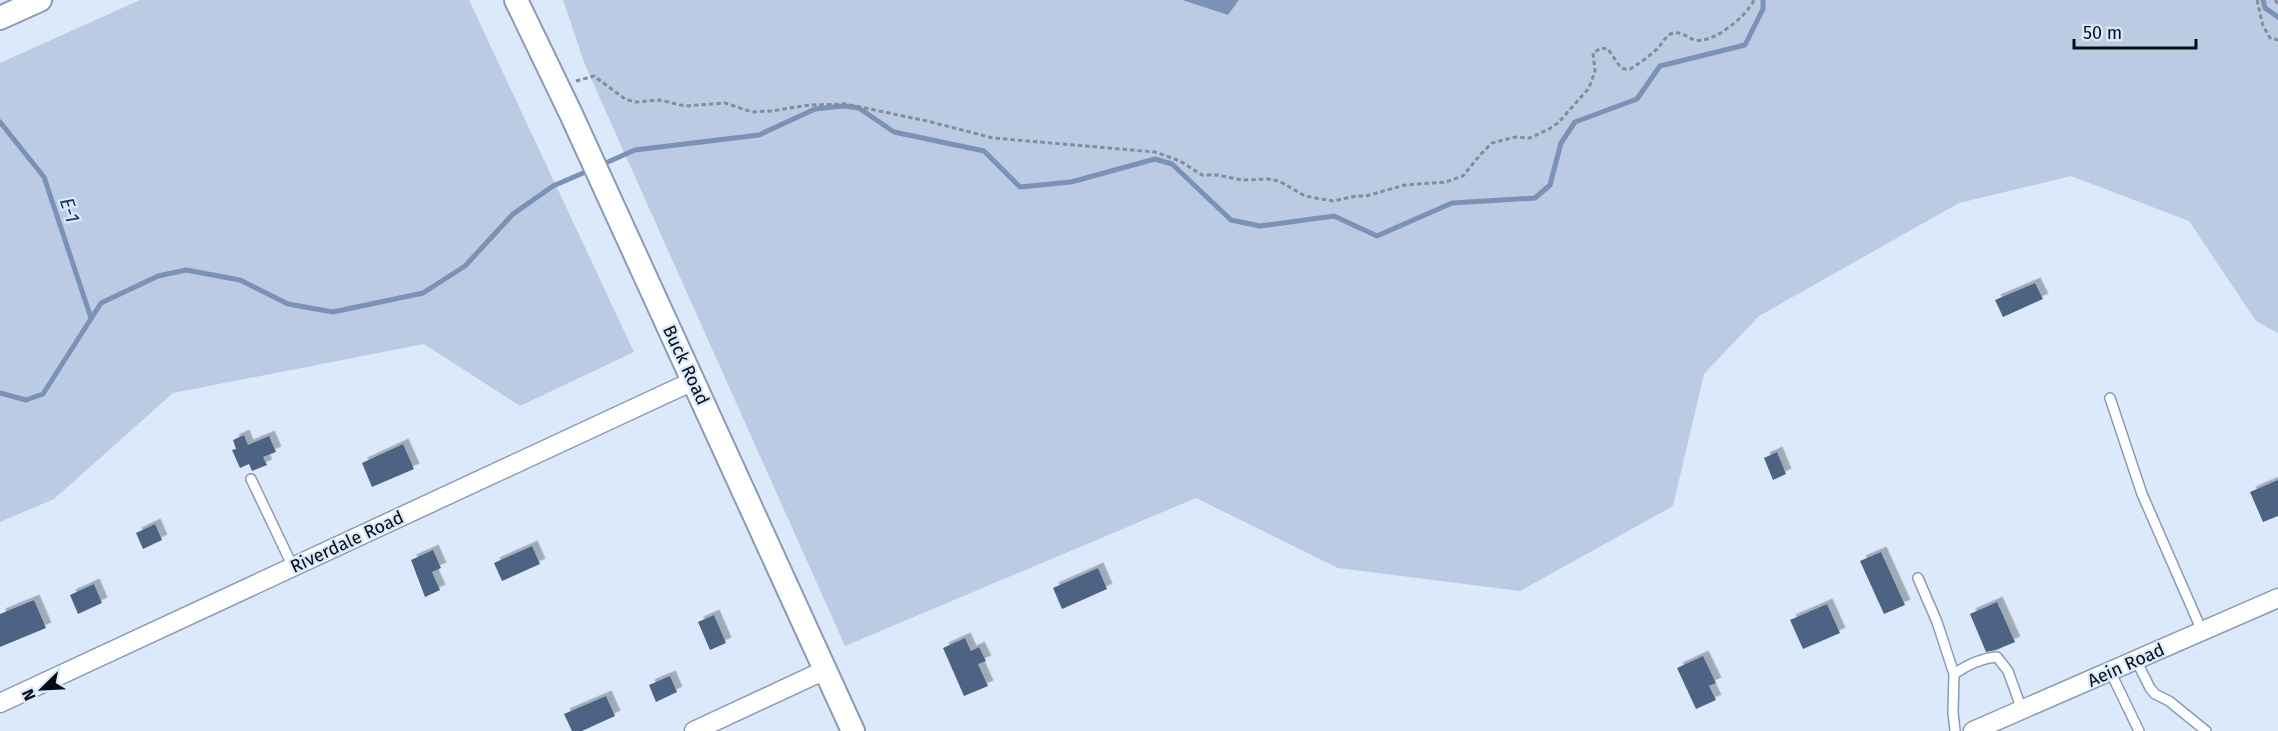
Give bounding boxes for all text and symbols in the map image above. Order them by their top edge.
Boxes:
scale bar [2074,12,2196,50]
text: 50 m [2083,22,2122,44]
water label: E-1 [55,194,85,226]
street label: Buck Road [658,322,714,408]
street label: Riverdale Road [287,506,407,578]
street label: Aein Road [2084,638,2168,692]
north arrow [12,659,72,719]
text: N [18,686,40,704]

